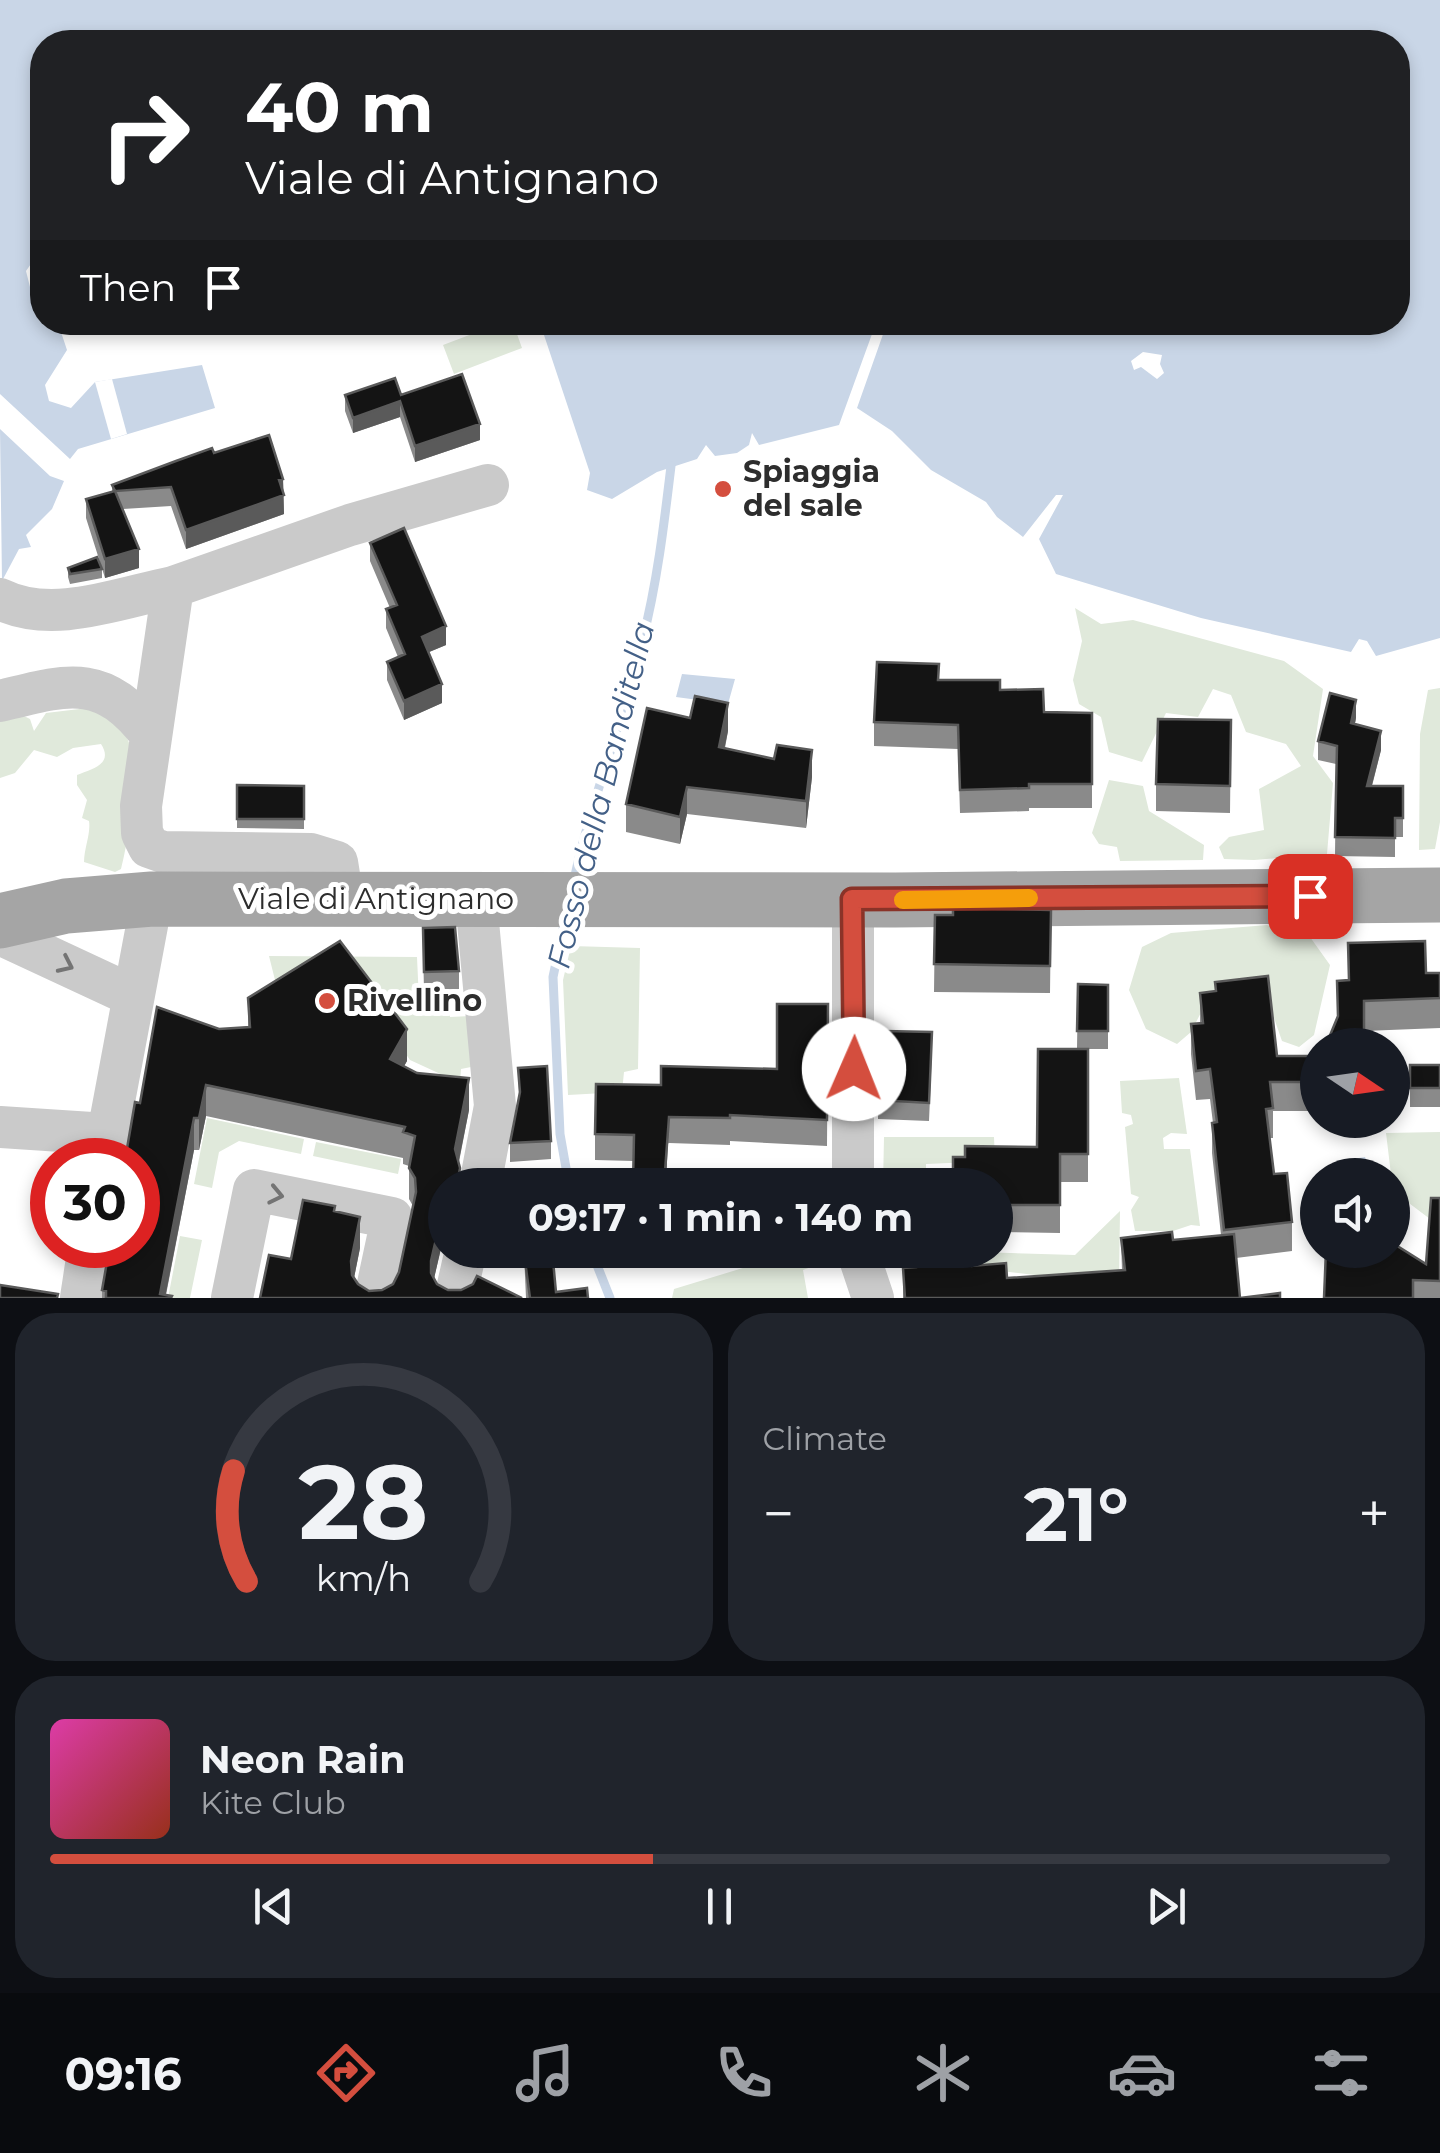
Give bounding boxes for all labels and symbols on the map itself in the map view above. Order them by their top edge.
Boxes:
place label: Spiaggia del sale [743,453,880,524]
marker: Spiaggia del sale [712,478,734,500]
water label: Fosso della Banditella [539,617,663,972]
pin [1268,854,1353,939]
street label: Viale di Antignano [238,880,514,917]
one-way arrow [56,953,74,973]
place label: Rivellino [347,982,482,1019]
marker: Rivellino [316,990,338,1012]
position arrow [802,1017,906,1121]
north arrow [1300,1028,1410,1138]
speed limit sign: 30 [30,1138,160,1268]
one-way arrow [267,1183,284,1204]

